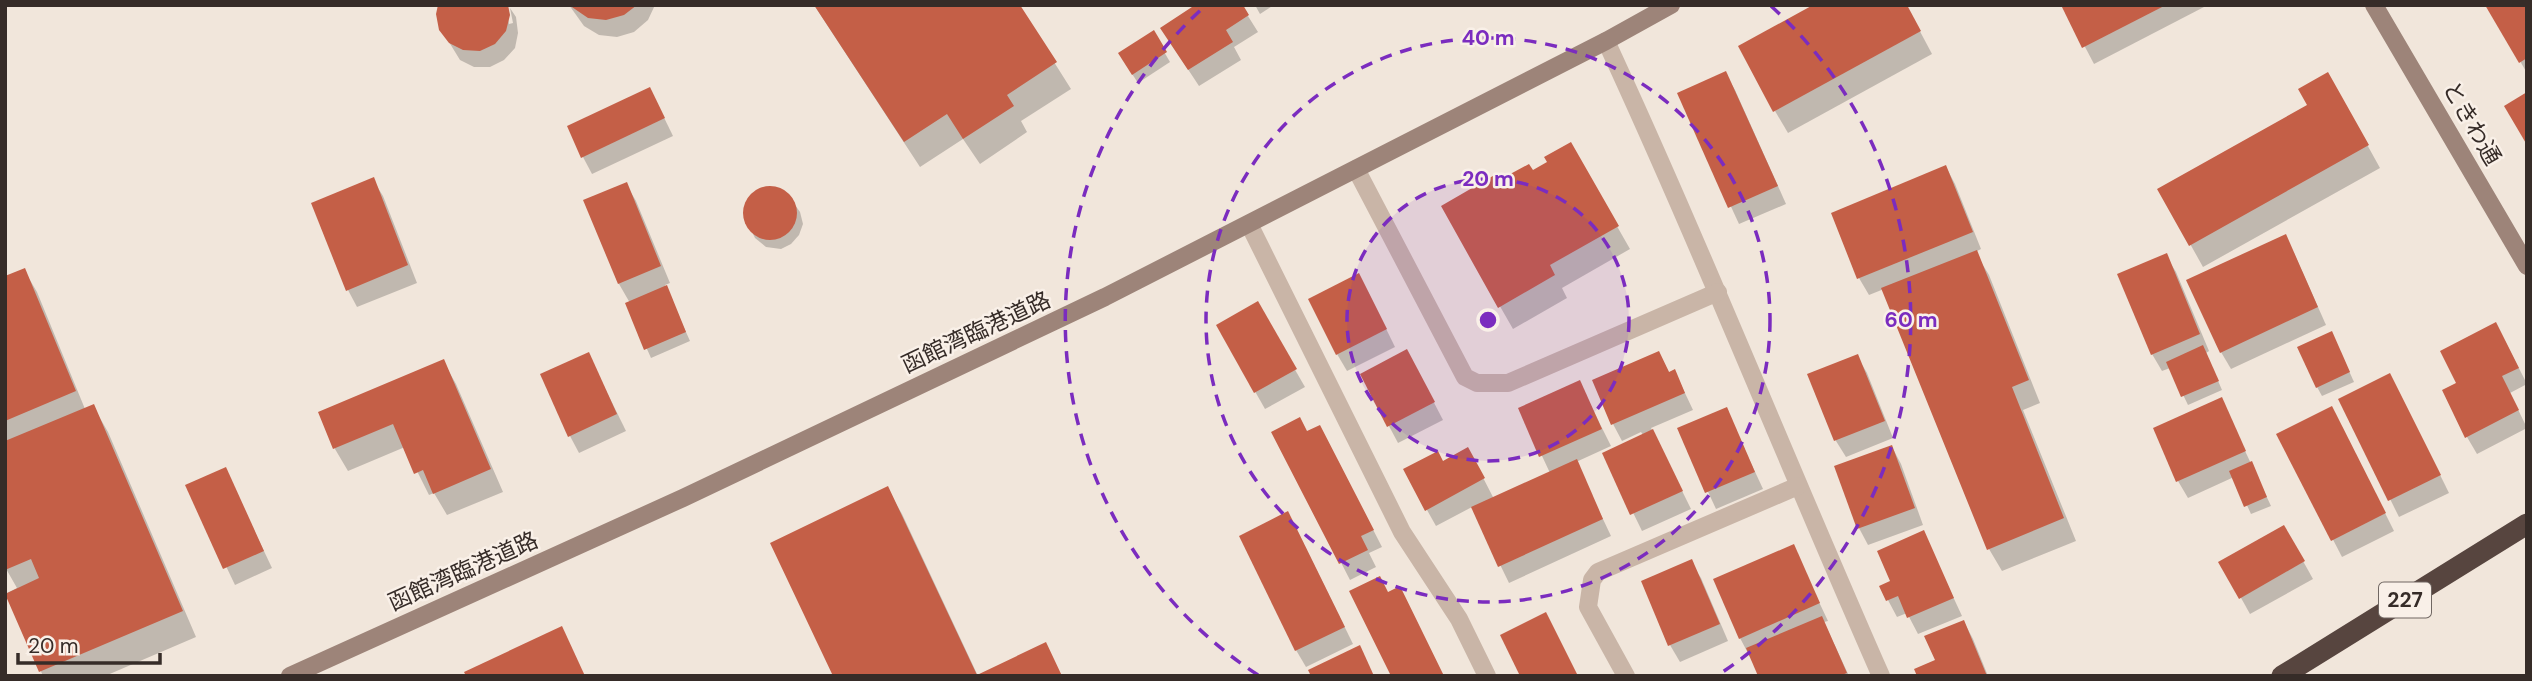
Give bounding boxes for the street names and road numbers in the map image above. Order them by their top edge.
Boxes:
street label: ときわ通 [2436,76,2508,170]
street label: 函館湾臨港道路 [897,284,1055,380]
street label: 函館湾臨港道路 [383,525,543,617]
road number: 227 [2379,582,2431,618]

